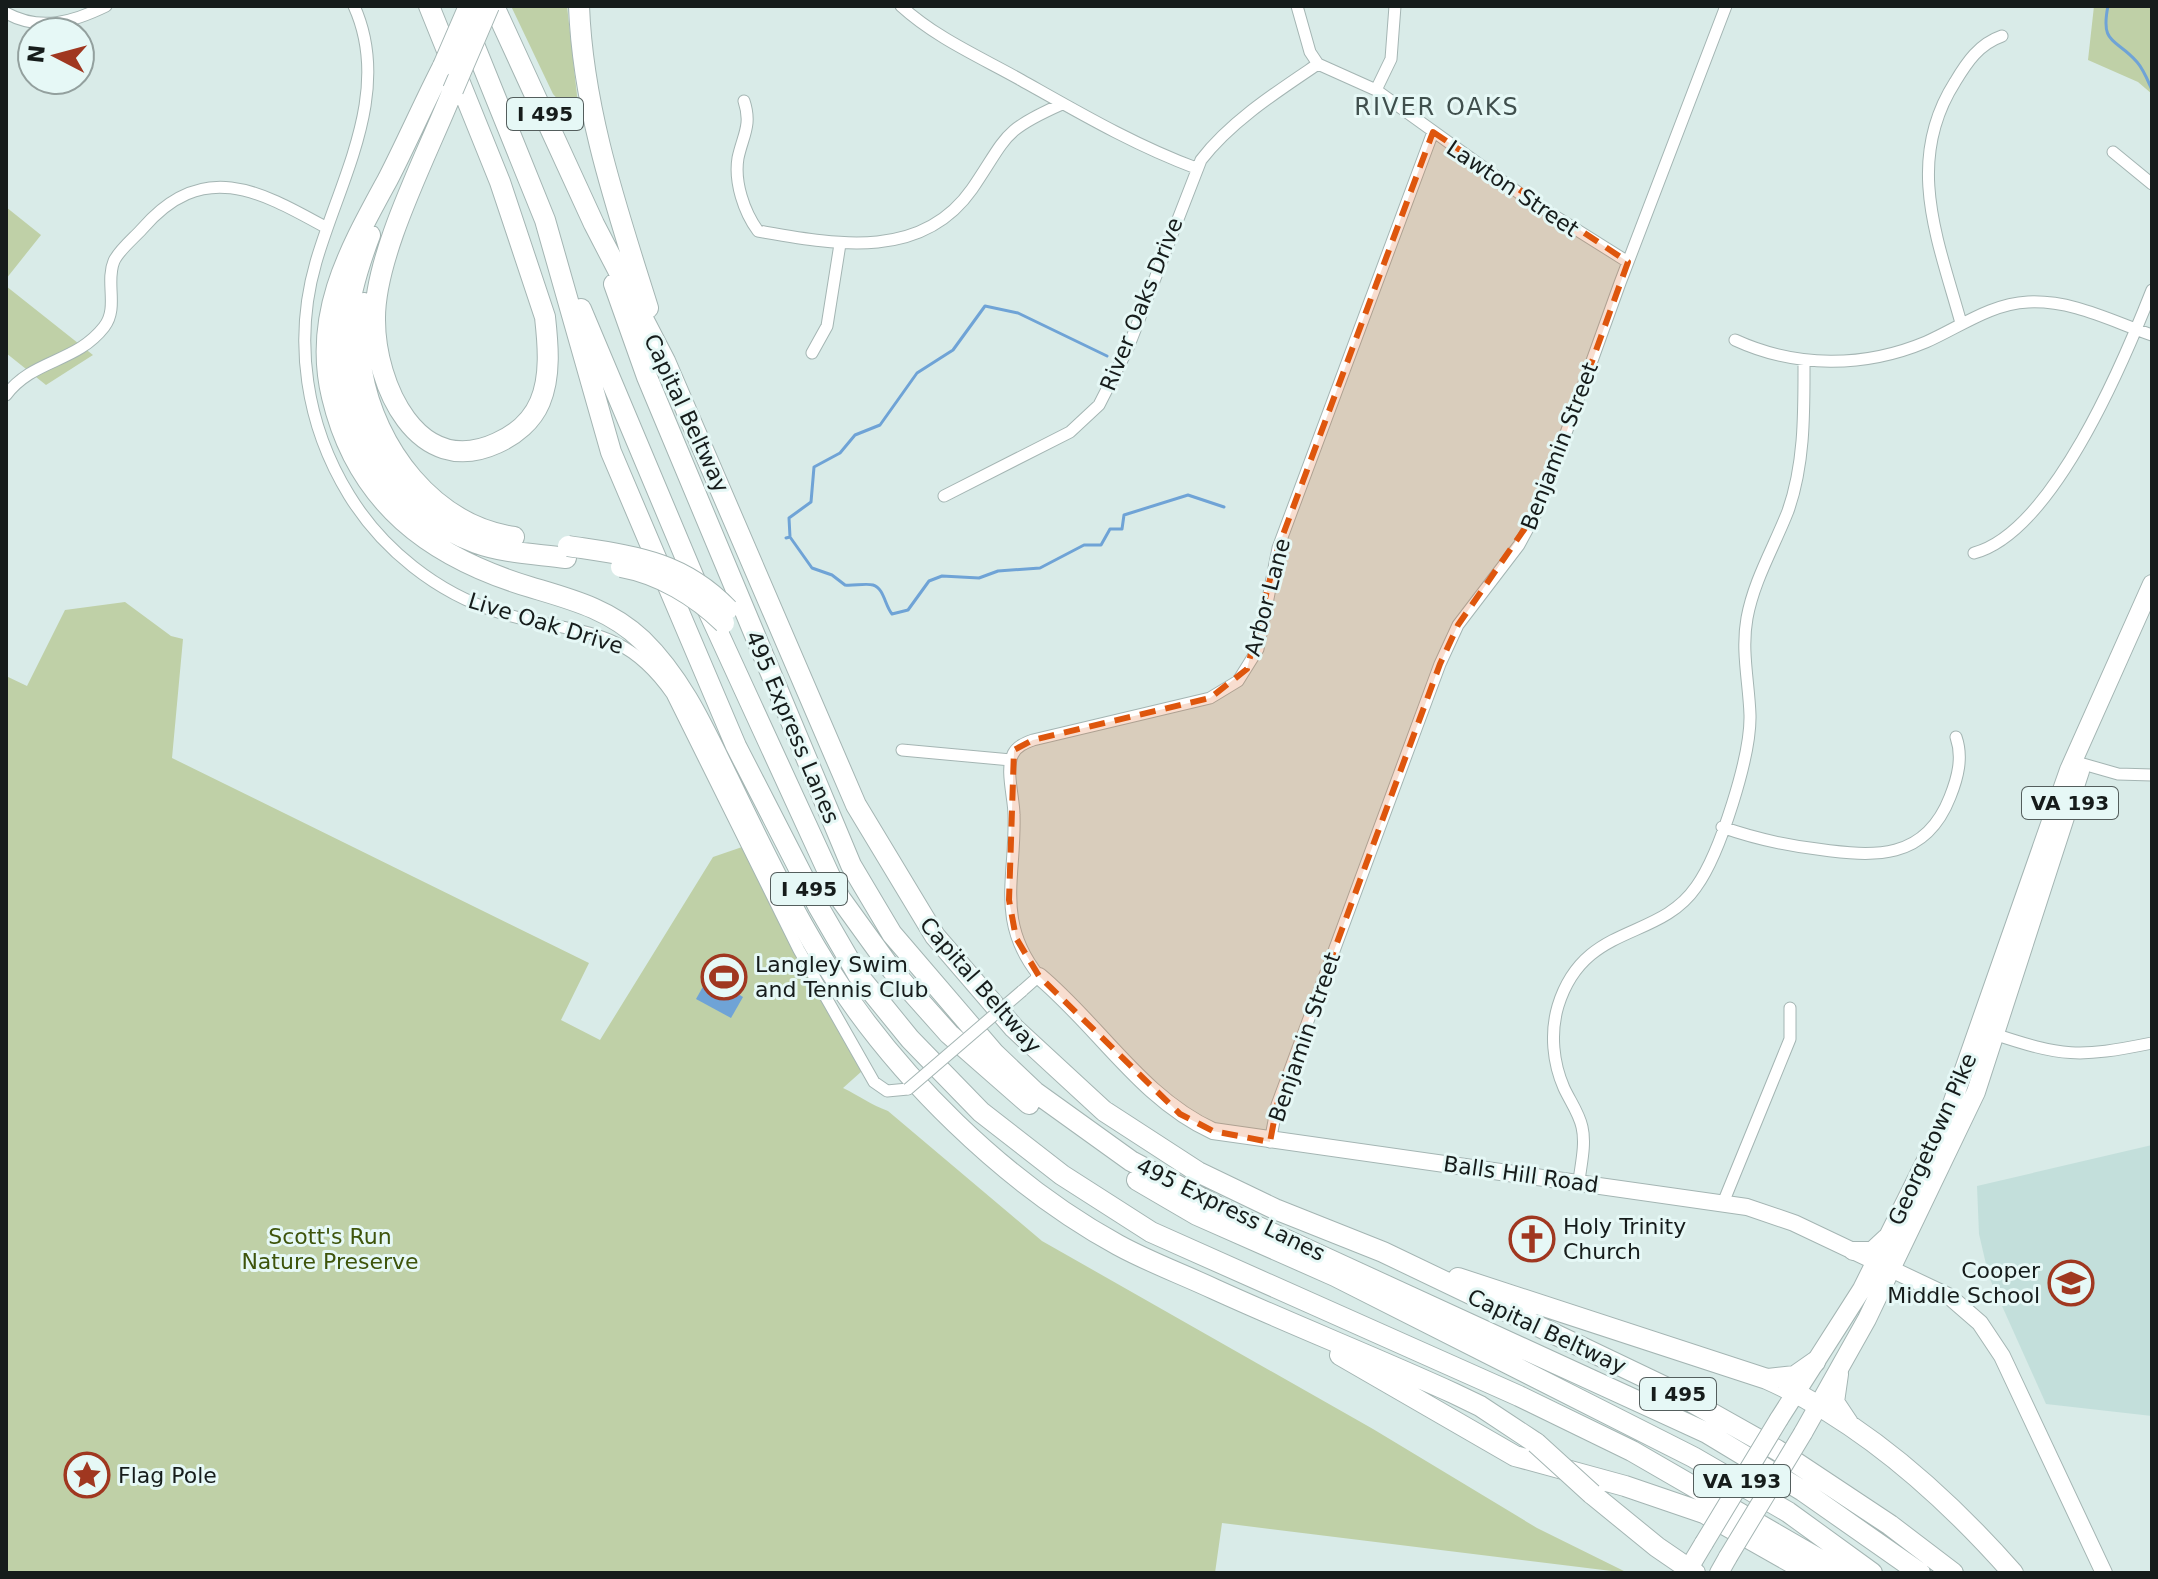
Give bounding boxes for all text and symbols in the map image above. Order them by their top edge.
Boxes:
north arrow [16,16,96,96]
text: N [23,43,50,64]
district label: RIVER OAKS [1354,93,1520,121]
road number: I 495 [507,98,583,130]
street label: Lawton Street [1442,135,1584,242]
street label: River Oaks Drive [1095,214,1188,394]
street label: Capital Beltway [639,330,734,496]
street label: Benjamin Street [1516,359,1603,534]
street label: Arbor Lane [1240,536,1295,659]
street label: Live Oak Drive [465,588,627,659]
street label: 495 Express Lanes [741,627,844,827]
road number: VA 193 [2022,787,2118,819]
road number: I 495 [771,873,847,905]
street label: Capital Beltway [915,912,1046,1058]
street label: Benjamin Street [1264,949,1345,1125]
place label: Langley Swim and Tennis Club [755,952,928,1002]
sports icon: Langley Swim and Tennis Club [700,953,748,1001]
street label: Georgetown Pike [1883,1049,1982,1229]
street label: Balls Hill Road [1442,1151,1600,1198]
street label: 495 Express Lanes [1132,1153,1329,1266]
place label: Holy Trinity Church [1563,1214,1686,1264]
church icon: Holy Trinity Church [1508,1215,1556,1263]
park label: Scott's Run Nature Preserve [241,1224,419,1274]
place label: Cooper Middle School [1887,1258,2041,1308]
school or university icon: Cooper Middle School [2047,1259,2095,1307]
street label: Capital Beltway [1464,1284,1630,1379]
road number: I 495 [1640,1378,1716,1410]
place icon: Flag Pole [63,1451,111,1499]
place label: Flag Pole [118,1463,217,1488]
road number: VA 193 [1694,1465,1790,1497]

